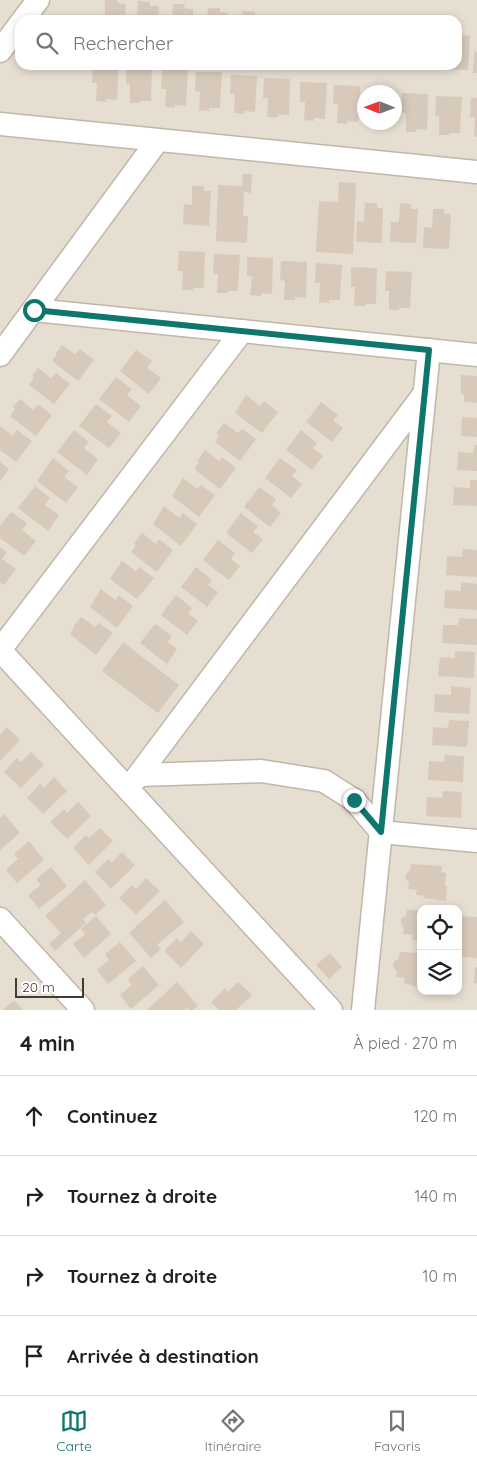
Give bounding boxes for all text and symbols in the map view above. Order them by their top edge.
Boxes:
search box [15,15,462,70]
icon: search [33,29,61,57]
text: Rechercher [73,31,173,55]
north arrow [357,85,402,130]
route start [23,299,46,322]
route end [343,789,366,812]
map controls [417,905,462,995]
button: locate [417,905,462,950]
button: layers [417,950,462,995]
scale bar [15,975,84,998]
text: 20 m [22,978,55,996]
text: 4 min [20,1030,75,1056]
text: À pied · 270 m [353,1033,457,1053]
icon: ahead [20,1102,48,1130]
text: Continuez [67,1104,157,1128]
text: 120 m [414,1106,457,1126]
icon: right [20,1182,48,1210]
text: Tournez à droite [67,1184,217,1208]
text: 140 m [414,1186,457,1206]
icon: right [20,1262,48,1290]
text: Tournez à droite [67,1264,217,1288]
text: 10 m [423,1266,457,1286]
icon: arrive [20,1342,48,1370]
text: Arrivée à destination [67,1344,259,1368]
tab: Carte [56,1407,92,1455]
tab: Itinéraire [204,1407,261,1455]
tab: Favoris [374,1407,421,1455]

